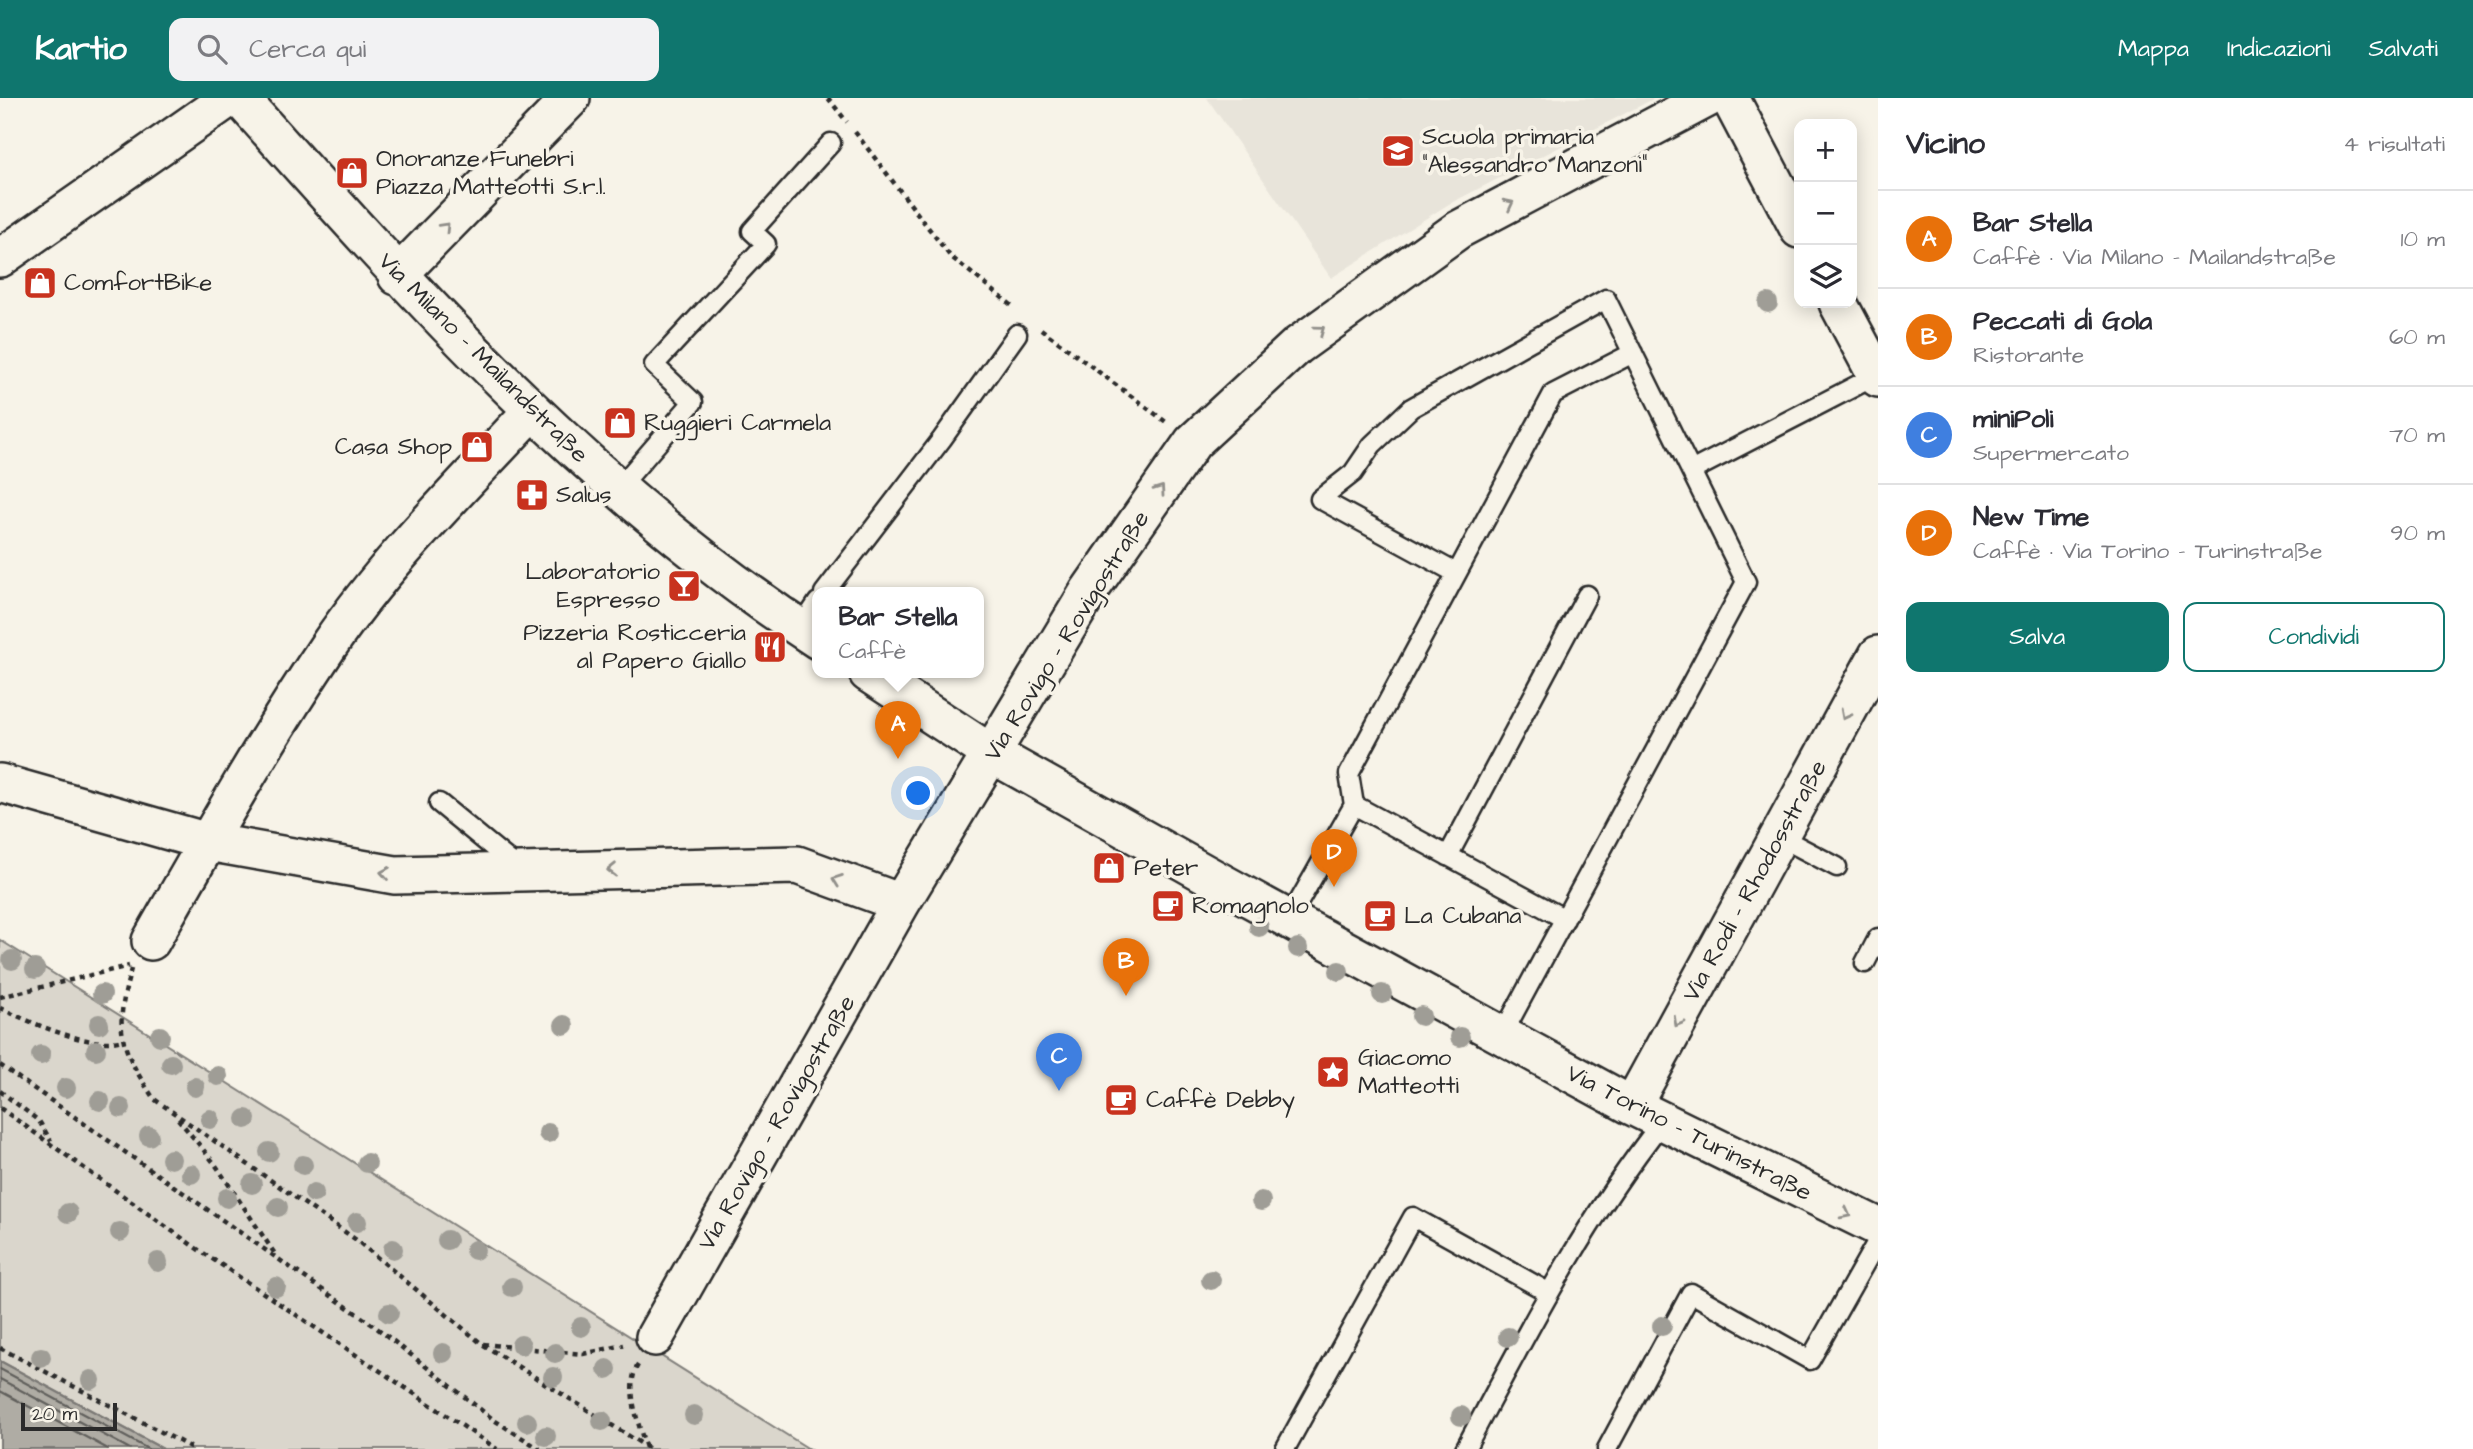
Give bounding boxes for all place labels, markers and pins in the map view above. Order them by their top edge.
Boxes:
place label: Scuola primaria "Alessandro Manzoni" [1422,120,1648,182]
school or university icon: Scuola primaria "Alessandro Manzoni" [1379,132,1417,170]
place label: Onoranze Funebri Piazza Matteotti S.r.l. [376,142,606,204]
shop icon: Onoranze Funebri Piazza Matteotti S.r.l. [333,154,371,192]
shop icon: ComfortBike [21,264,59,302]
place label: ComfortBike [64,266,212,300]
shop icon: Ruggieri Carmela [601,404,639,442]
place label: Ruggieri Carmela [644,406,831,441]
shop icon: Casa Shop [458,428,496,466]
place label: Casa Shop [335,430,452,464]
pharmacy icon: Salus [513,476,551,514]
place label: Salus [556,478,612,512]
place label: Laboratorio Espresso [525,555,660,617]
bar icon: Laboratorio Espresso [665,567,703,605]
place label: Pizzeria Rosticceria al Papero Giallo [523,616,747,678]
restaurant icon: Pizzeria Rosticceria al Papero Giallo [751,628,789,666]
pin: A [875,701,921,759]
pin: D [1311,829,1357,887]
shop icon: Peter [1090,849,1128,887]
place label: Peter [1134,851,1198,885]
cafe icon: Romagnolo [1149,887,1187,925]
place label: Romagnolo [1192,889,1309,924]
cafe icon: La Cubana [1361,897,1399,935]
place label: La Cubana [1404,899,1522,933]
pin: B [1103,938,1149,996]
pin: C [1036,1033,1082,1091]
place label: Giacomo Matteotti [1358,1041,1459,1103]
place icon: Giacomo Matteotti [1314,1053,1352,1091]
cafe icon: Caffè Debby [1102,1081,1140,1119]
place label: Caffè Debby [1146,1083,1295,1118]

